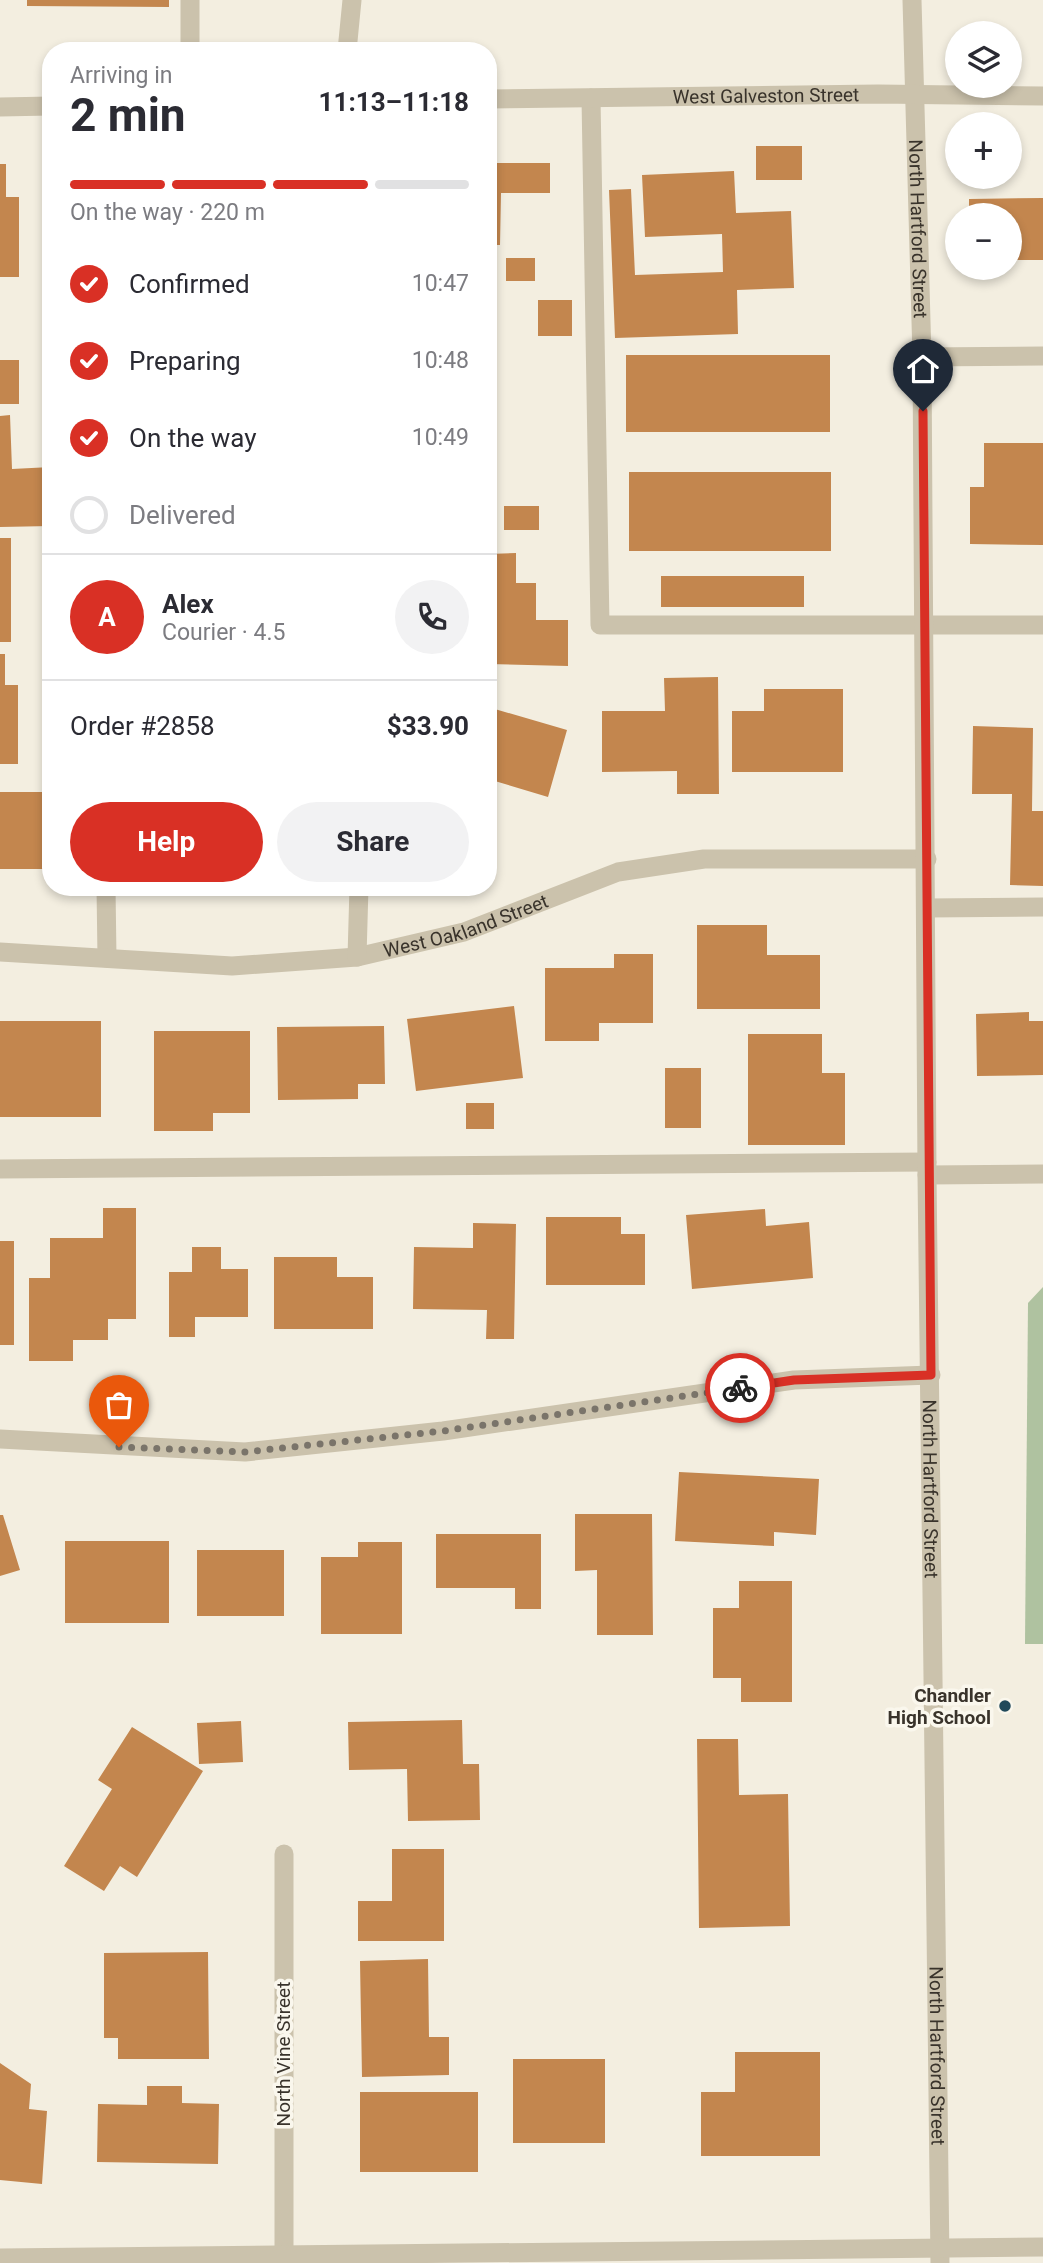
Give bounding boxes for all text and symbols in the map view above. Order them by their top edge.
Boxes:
map controls [945,21,1022,280]
button: layers [945,21,1022,98]
text: Arriving in [70,62,173,89]
street label: West Galveston Street [673,83,859,108]
text: 11:13–11:18 [319,87,469,117]
text: 2 min [70,88,186,142]
button: + [945,112,1022,189]
street label: North Hartford Street [904,139,932,319]
text: On the way · 220 m [70,199,265,226]
button: − [945,203,1022,280]
icon: check [70,265,108,303]
text: Confirmed [129,269,250,299]
text: 10:47 [412,270,469,297]
pin [893,339,953,411]
icon: check [70,342,108,380]
text: Preparing [129,346,241,376]
text: 10:48 [412,347,469,374]
icon: home [904,350,942,388]
icon: check [70,419,108,457]
text: On the way [129,423,257,453]
text: 10:49 [412,424,469,451]
text: Delivered [129,500,236,530]
button: phone [395,580,469,654]
text: Alex [162,589,214,619]
text: A [98,602,116,632]
text: Courier · 4.5 [162,619,285,646]
text: Order #2858 [70,711,215,741]
text: $33.90 [387,711,469,741]
button: Help [70,802,263,882]
button: Share [277,802,469,882]
street label: West Oakland Street [381,889,551,962]
courier [705,1353,775,1423]
icon: bike [721,1369,759,1407]
pin [89,1375,149,1447]
icon: bag [100,1386,138,1424]
street label: North Hartford Street [918,1399,943,1578]
place label: Chandler High School [888,1684,991,1729]
marker: Chandler High School [997,1698,1013,1714]
street label: North Hartford Street [925,1966,950,2145]
street label: North Vine Street [272,1982,295,2126]

